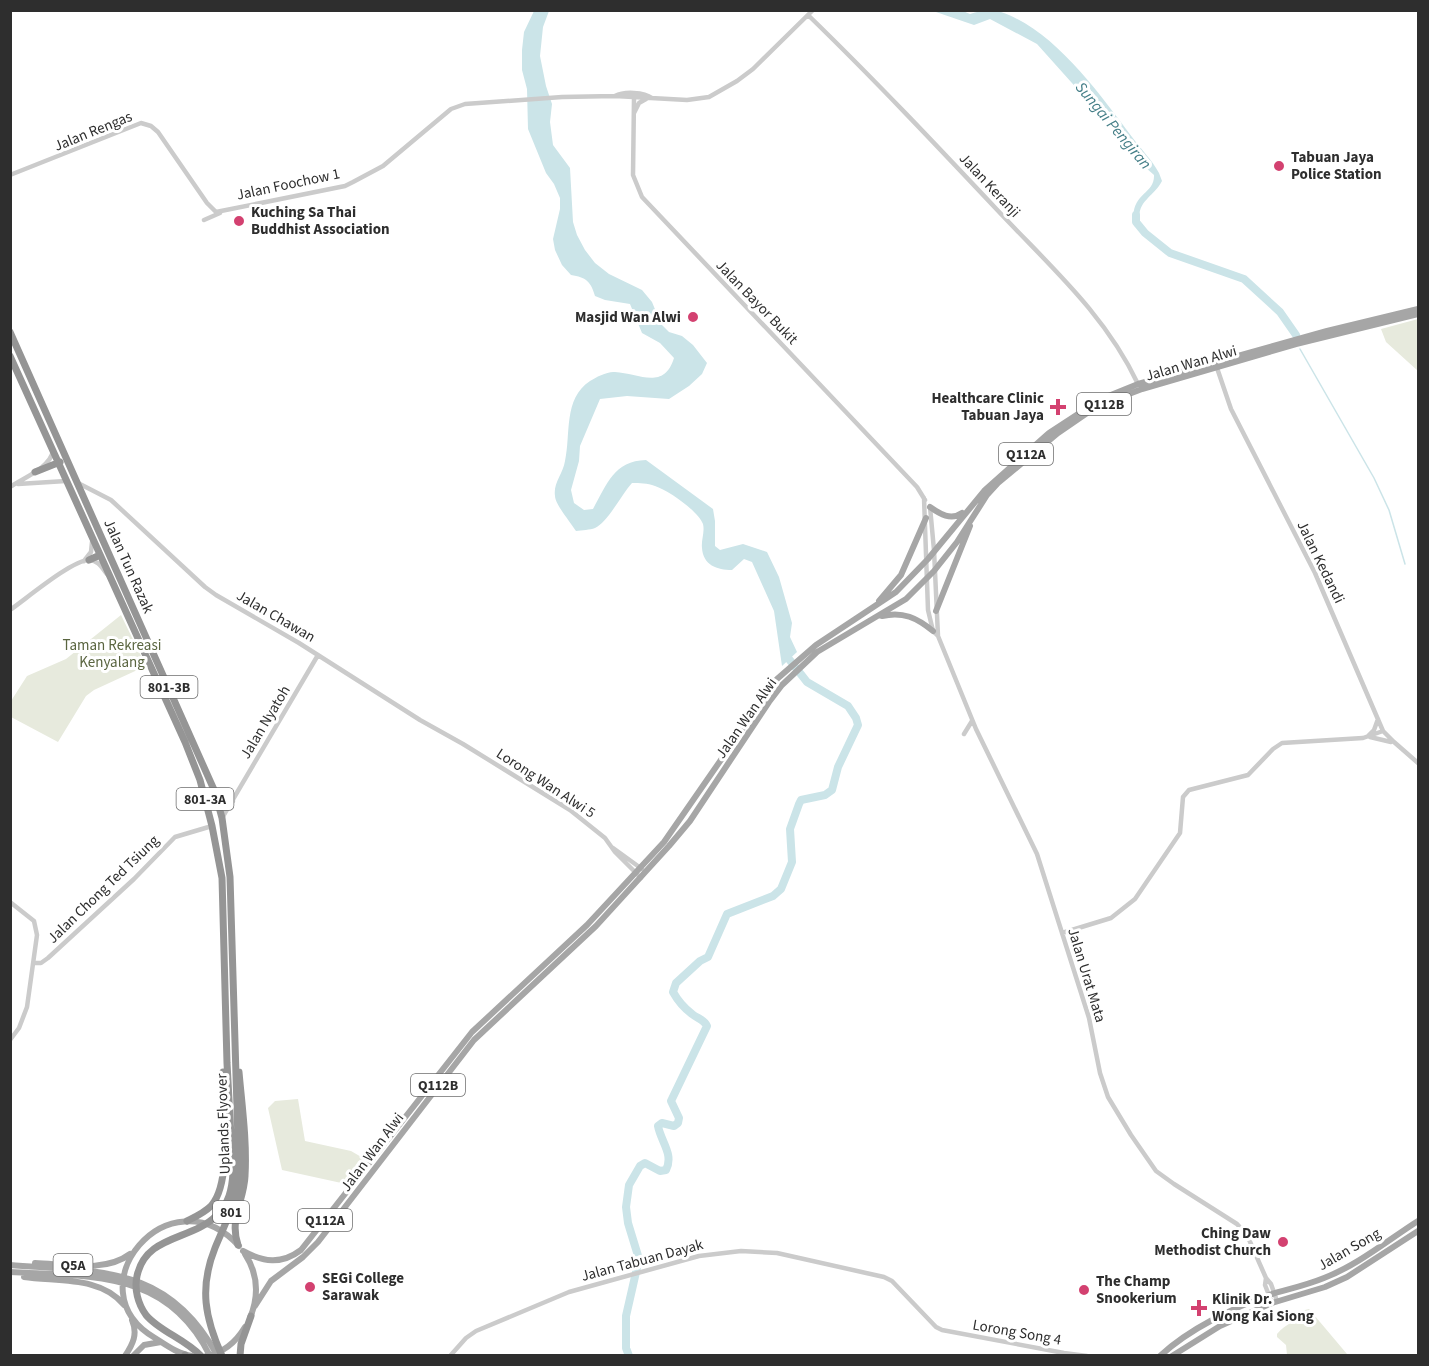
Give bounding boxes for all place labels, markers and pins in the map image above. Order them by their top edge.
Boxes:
place label: Tabuan Jaya Police Station [1291,147,1382,185]
marker: Tabuan Jaya Police Station [1272,159,1286,173]
place label: Kuching Sa Thai Buddhist Association [251,202,390,240]
marker: Kuching Sa Thai Buddhist Association [232,214,246,228]
place label: Masjid Wan Alwi [575,307,681,328]
marker: Masjid Wan Alwi [686,310,700,324]
place label: Healthcare Clinic Tabuan Jaya [932,388,1044,426]
marker: Healthcare Clinic Tabuan Jaya [1049,398,1067,416]
place label: Ching Daw Methodist Church [1154,1223,1271,1261]
marker: Ching Daw Methodist Church [1276,1235,1290,1249]
place label: SEGi College Sarawak [322,1268,404,1306]
place label: The Champ Snookerium [1096,1271,1177,1309]
marker: SEGi College Sarawak [303,1280,317,1294]
marker: The Champ Snookerium [1077,1283,1091,1297]
place label: Klinik Dr. Wong Kai Siong [1212,1289,1314,1327]
marker: Klinik Dr. Wong Kai Siong [1190,1299,1208,1317]

